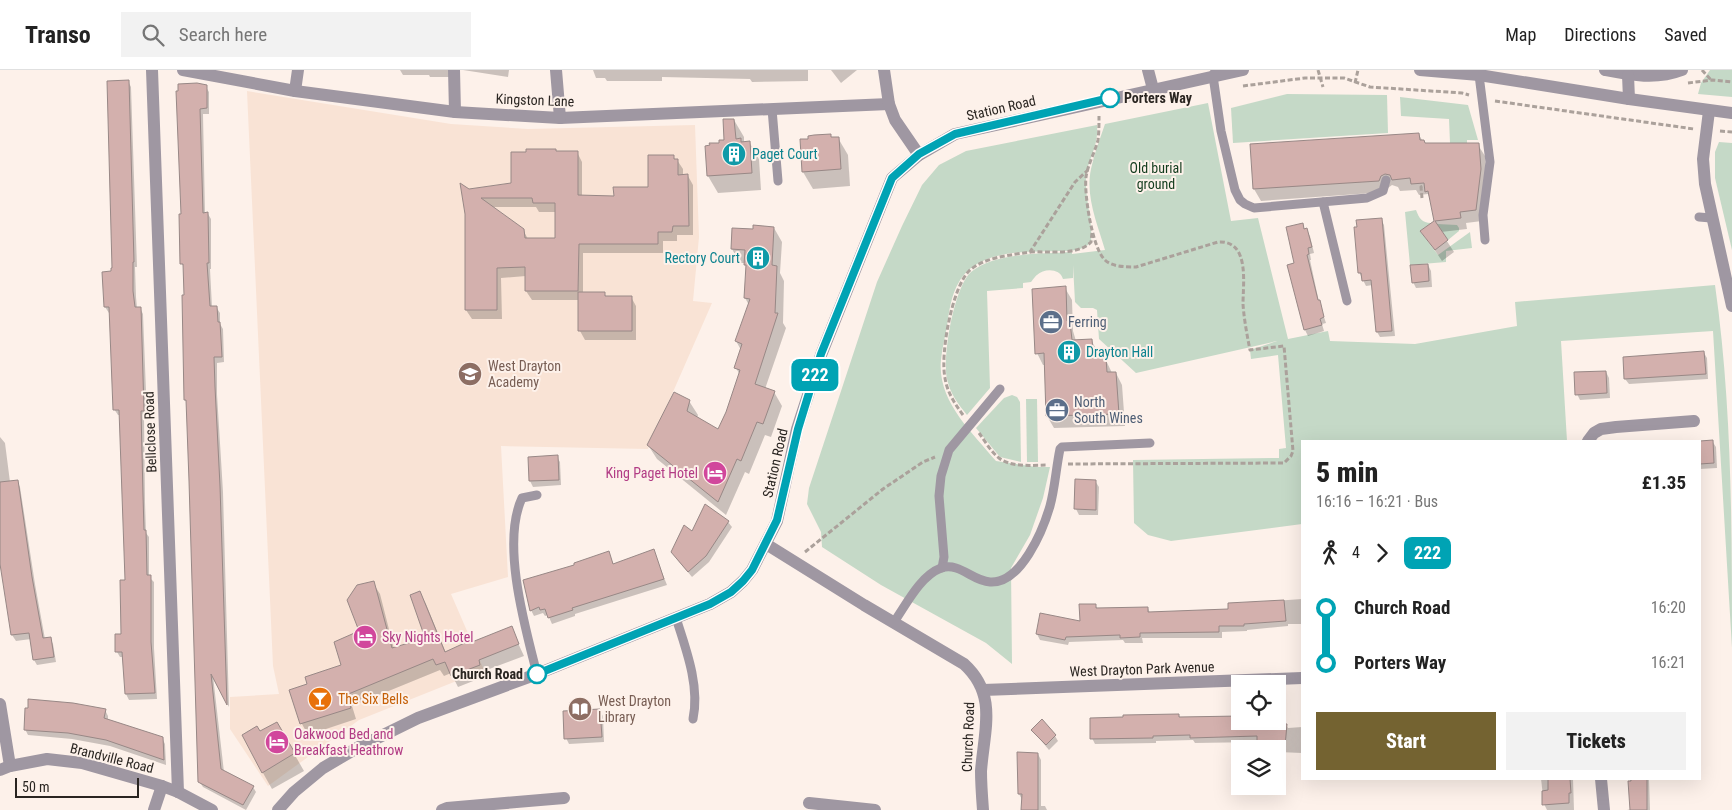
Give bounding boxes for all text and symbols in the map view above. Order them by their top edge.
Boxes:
search box [121,12,471,57]
text: Transo [25,21,91,49]
icon: search [139,21,167,49]
text: Search here [179,23,267,46]
text: Map [1505,24,1536,45]
text: Directions [1564,24,1636,45]
text: Saved [1664,24,1707,45]
marker: Porters Way [1100,88,1120,108]
place label: Porters Way [1124,90,1193,106]
street label: Kingston Lane [495,91,575,109]
street label: Station Road [965,92,1037,124]
building icon: Paget Court [721,141,747,167]
place label: Paget Court [752,146,818,162]
park label: Old burial ground [1130,160,1182,192]
building icon: Rectory Court [745,245,771,271]
place label: Rectory Court [665,250,740,266]
office icon: Ferring [1038,309,1064,335]
place label: Ferring [1068,314,1107,330]
building icon: Drayton Hall [1056,339,1082,365]
place label: Drayton Hall [1086,344,1153,360]
place label: West Drayton Academy [488,358,561,390]
line badge: 222 [786,359,844,391]
school or university icon: West Drayton Academy [457,361,483,387]
text: 222 [801,364,829,385]
street label: Bellclose Road [141,391,159,473]
place label: North South Wines [1074,394,1143,426]
office icon: North South Wines [1044,397,1070,423]
street label: Station Road [759,427,791,499]
text: 5 min [1316,456,1378,489]
hotel icon: King Paget Hotel [702,460,728,486]
place label: King Paget Hotel [605,465,698,481]
text: £1.35 [1642,471,1686,494]
text: 16:16 – 16:21 · Bus [1316,492,1438,511]
icon: walk [1316,539,1344,567]
icon: forward [1368,539,1396,567]
text: 222 [1414,542,1441,563]
text: 4 [1352,543,1360,562]
text: Church Road [1354,596,1450,619]
text: 16:20 [1651,598,1686,617]
hotel icon: Sky Nights Hotel [352,624,378,650]
place label: Sky Nights Hotel [382,629,474,645]
text: Porters Way [1354,651,1446,674]
text: 16:21 [1651,653,1686,672]
street label: West Drayton Park Avenue [1069,658,1215,680]
marker: Church Road [527,664,547,684]
place label: Church Road [452,666,523,682]
map controls [1231,675,1286,795]
button: locate [1231,675,1286,730]
bar icon: The Six Bells [307,686,333,712]
place label: The Six Bells [338,691,409,707]
place label: West Drayton Library [598,693,671,725]
library icon: West Drayton Library [567,696,593,722]
street label: Church Road [959,702,977,772]
button: Start [1316,712,1496,770]
button: Tickets [1506,712,1686,770]
place label: Oakwood Bed and Breakfast Heathrow [294,726,403,758]
hotel icon: Oakwood Bed and Breakfast Heathrow [264,729,290,755]
street label: Brandville Road [69,740,155,776]
button: layers [1231,740,1286,795]
scale bar [15,775,139,798]
text: 50 m [22,779,50,795]

